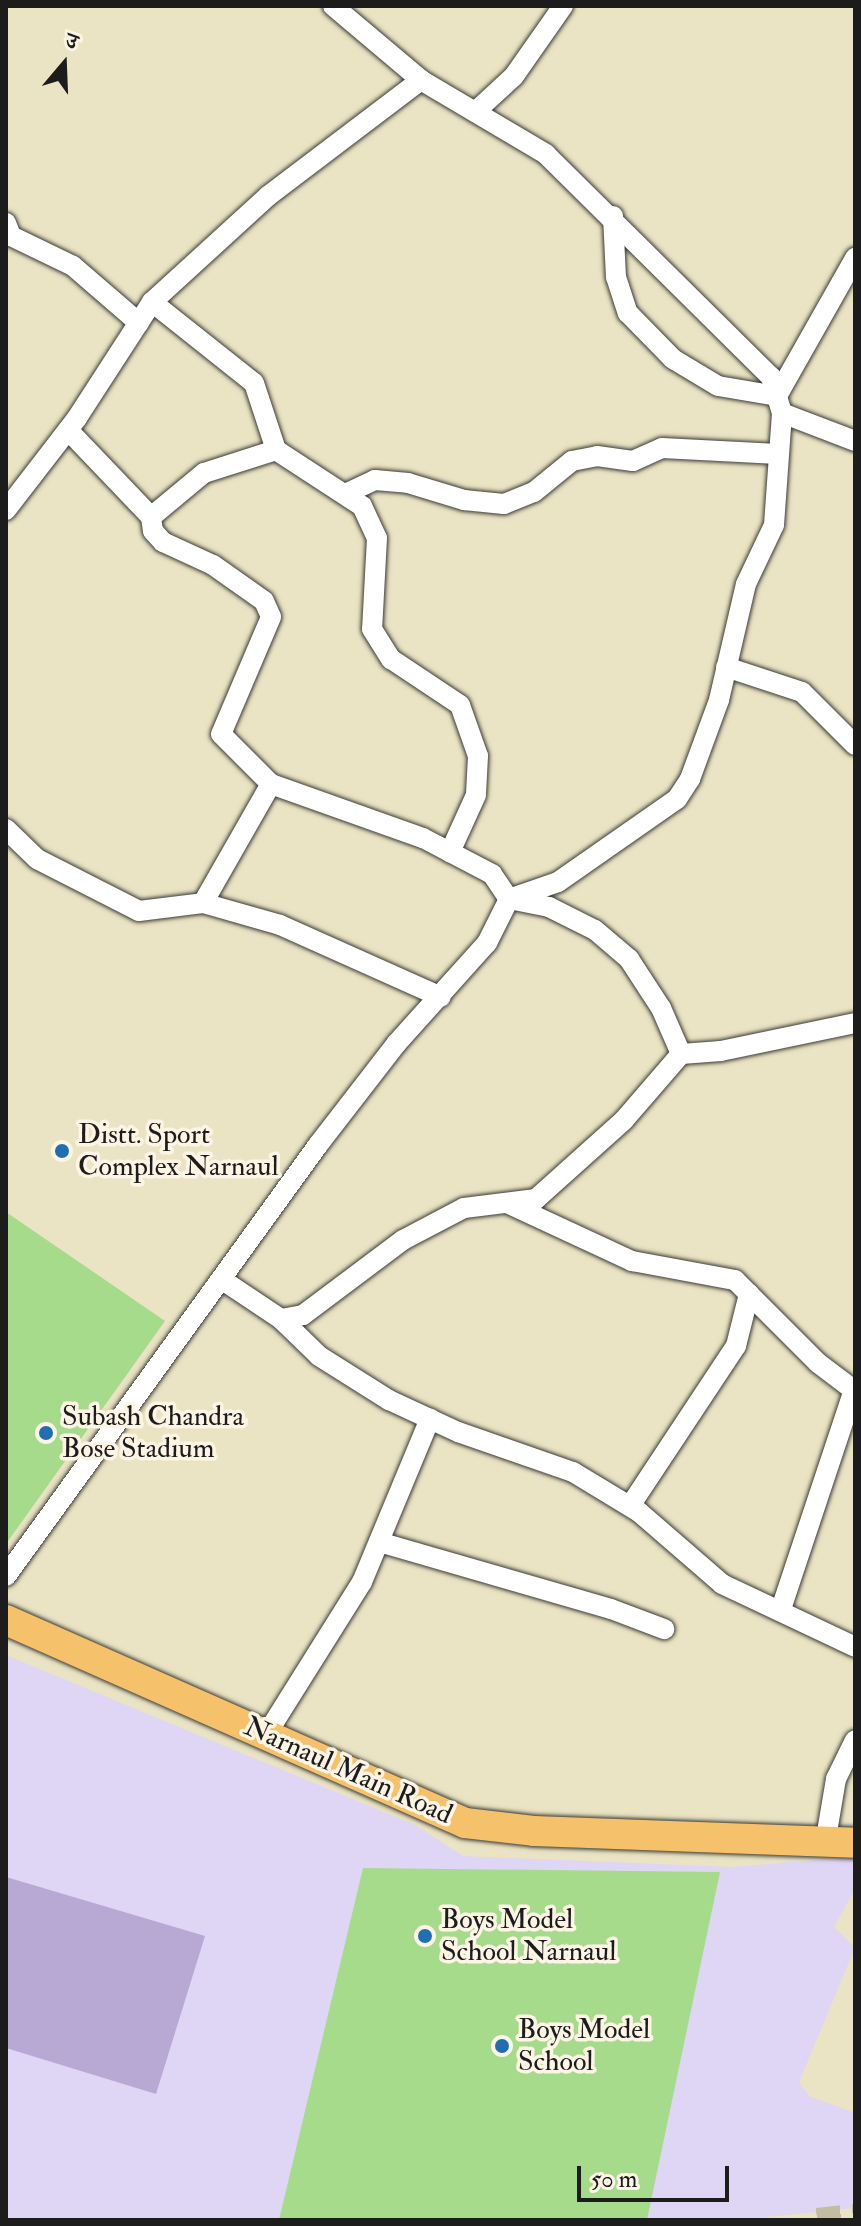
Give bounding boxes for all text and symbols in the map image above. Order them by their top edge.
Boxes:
north arrow [24,24,104,104]
text: उ [62,26,82,56]
place label: Distt. Sport Complex Narnaul [78,1118,279,1184]
marker: Distt. Sport Complex Narnaul [53,1142,71,1160]
place label: Subash Chandra Bose Stadium [62,1400,244,1466]
marker: Subash Chandra Bose Stadium [37,1424,55,1442]
street label: Narnaul Main Road [239,1710,457,1832]
place label: Boys Model School Narnaul [441,1903,616,1969]
marker: Boys Model School Narnaul [416,1927,434,1945]
place label: Boys Model School [518,2013,650,2079]
marker: Boys Model School [493,2037,511,2055]
scale bar [581,2150,733,2200]
text: 50 m [591,2164,637,2195]

